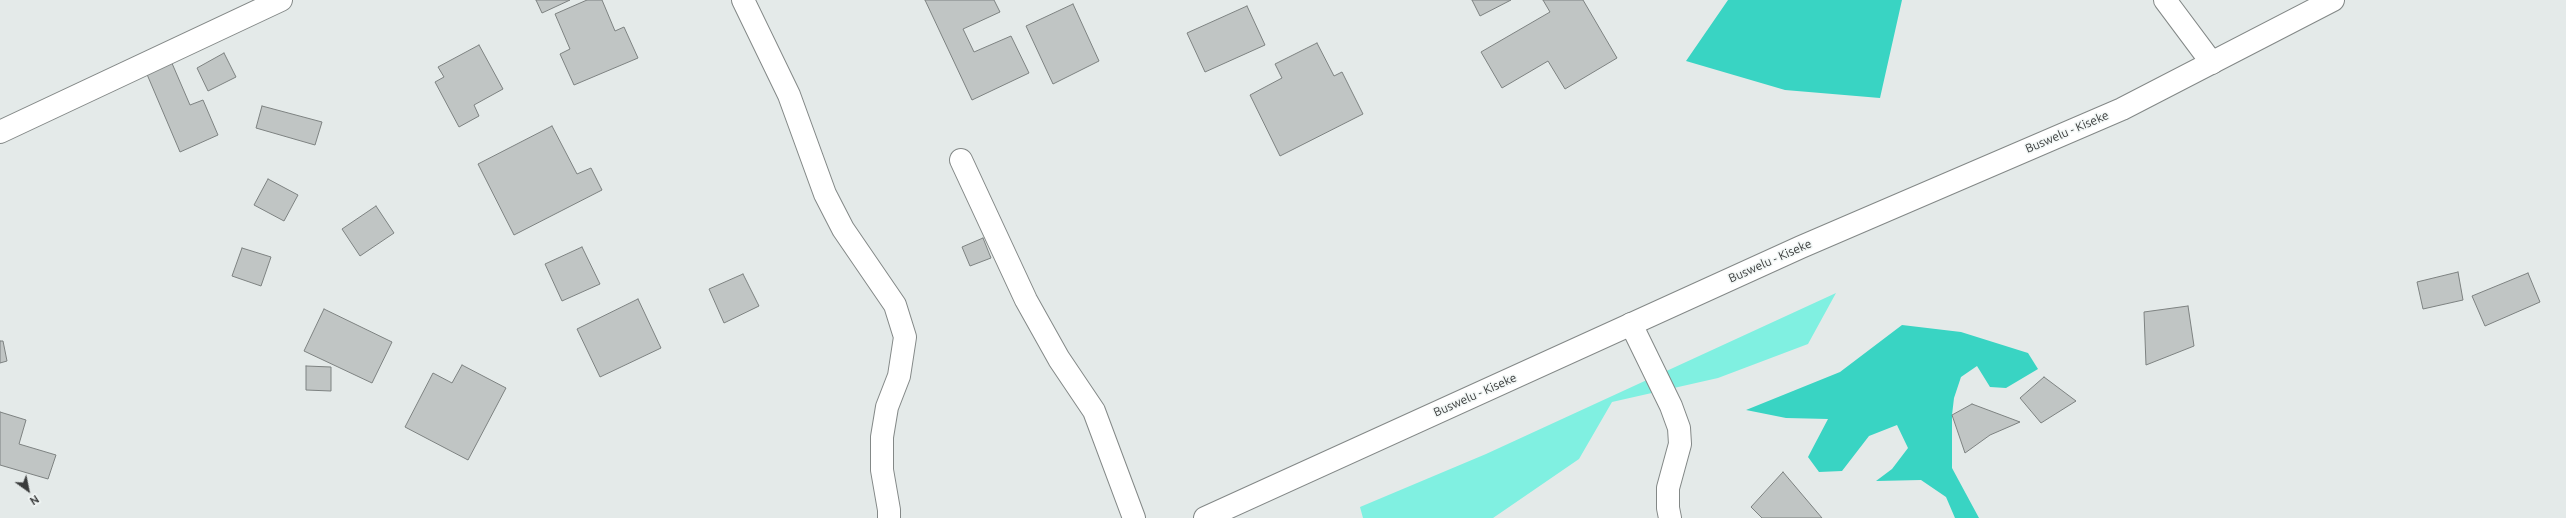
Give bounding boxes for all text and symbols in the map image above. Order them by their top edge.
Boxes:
street label: Buswelu - Kiseke [2023,108,2111,156]
street label: Buswelu - Kiseke [1726,236,1814,286]
street label: Buswelu - Kiseke [1431,370,1519,420]
north arrow [8,470,48,510]
text: N [28,493,41,507]

